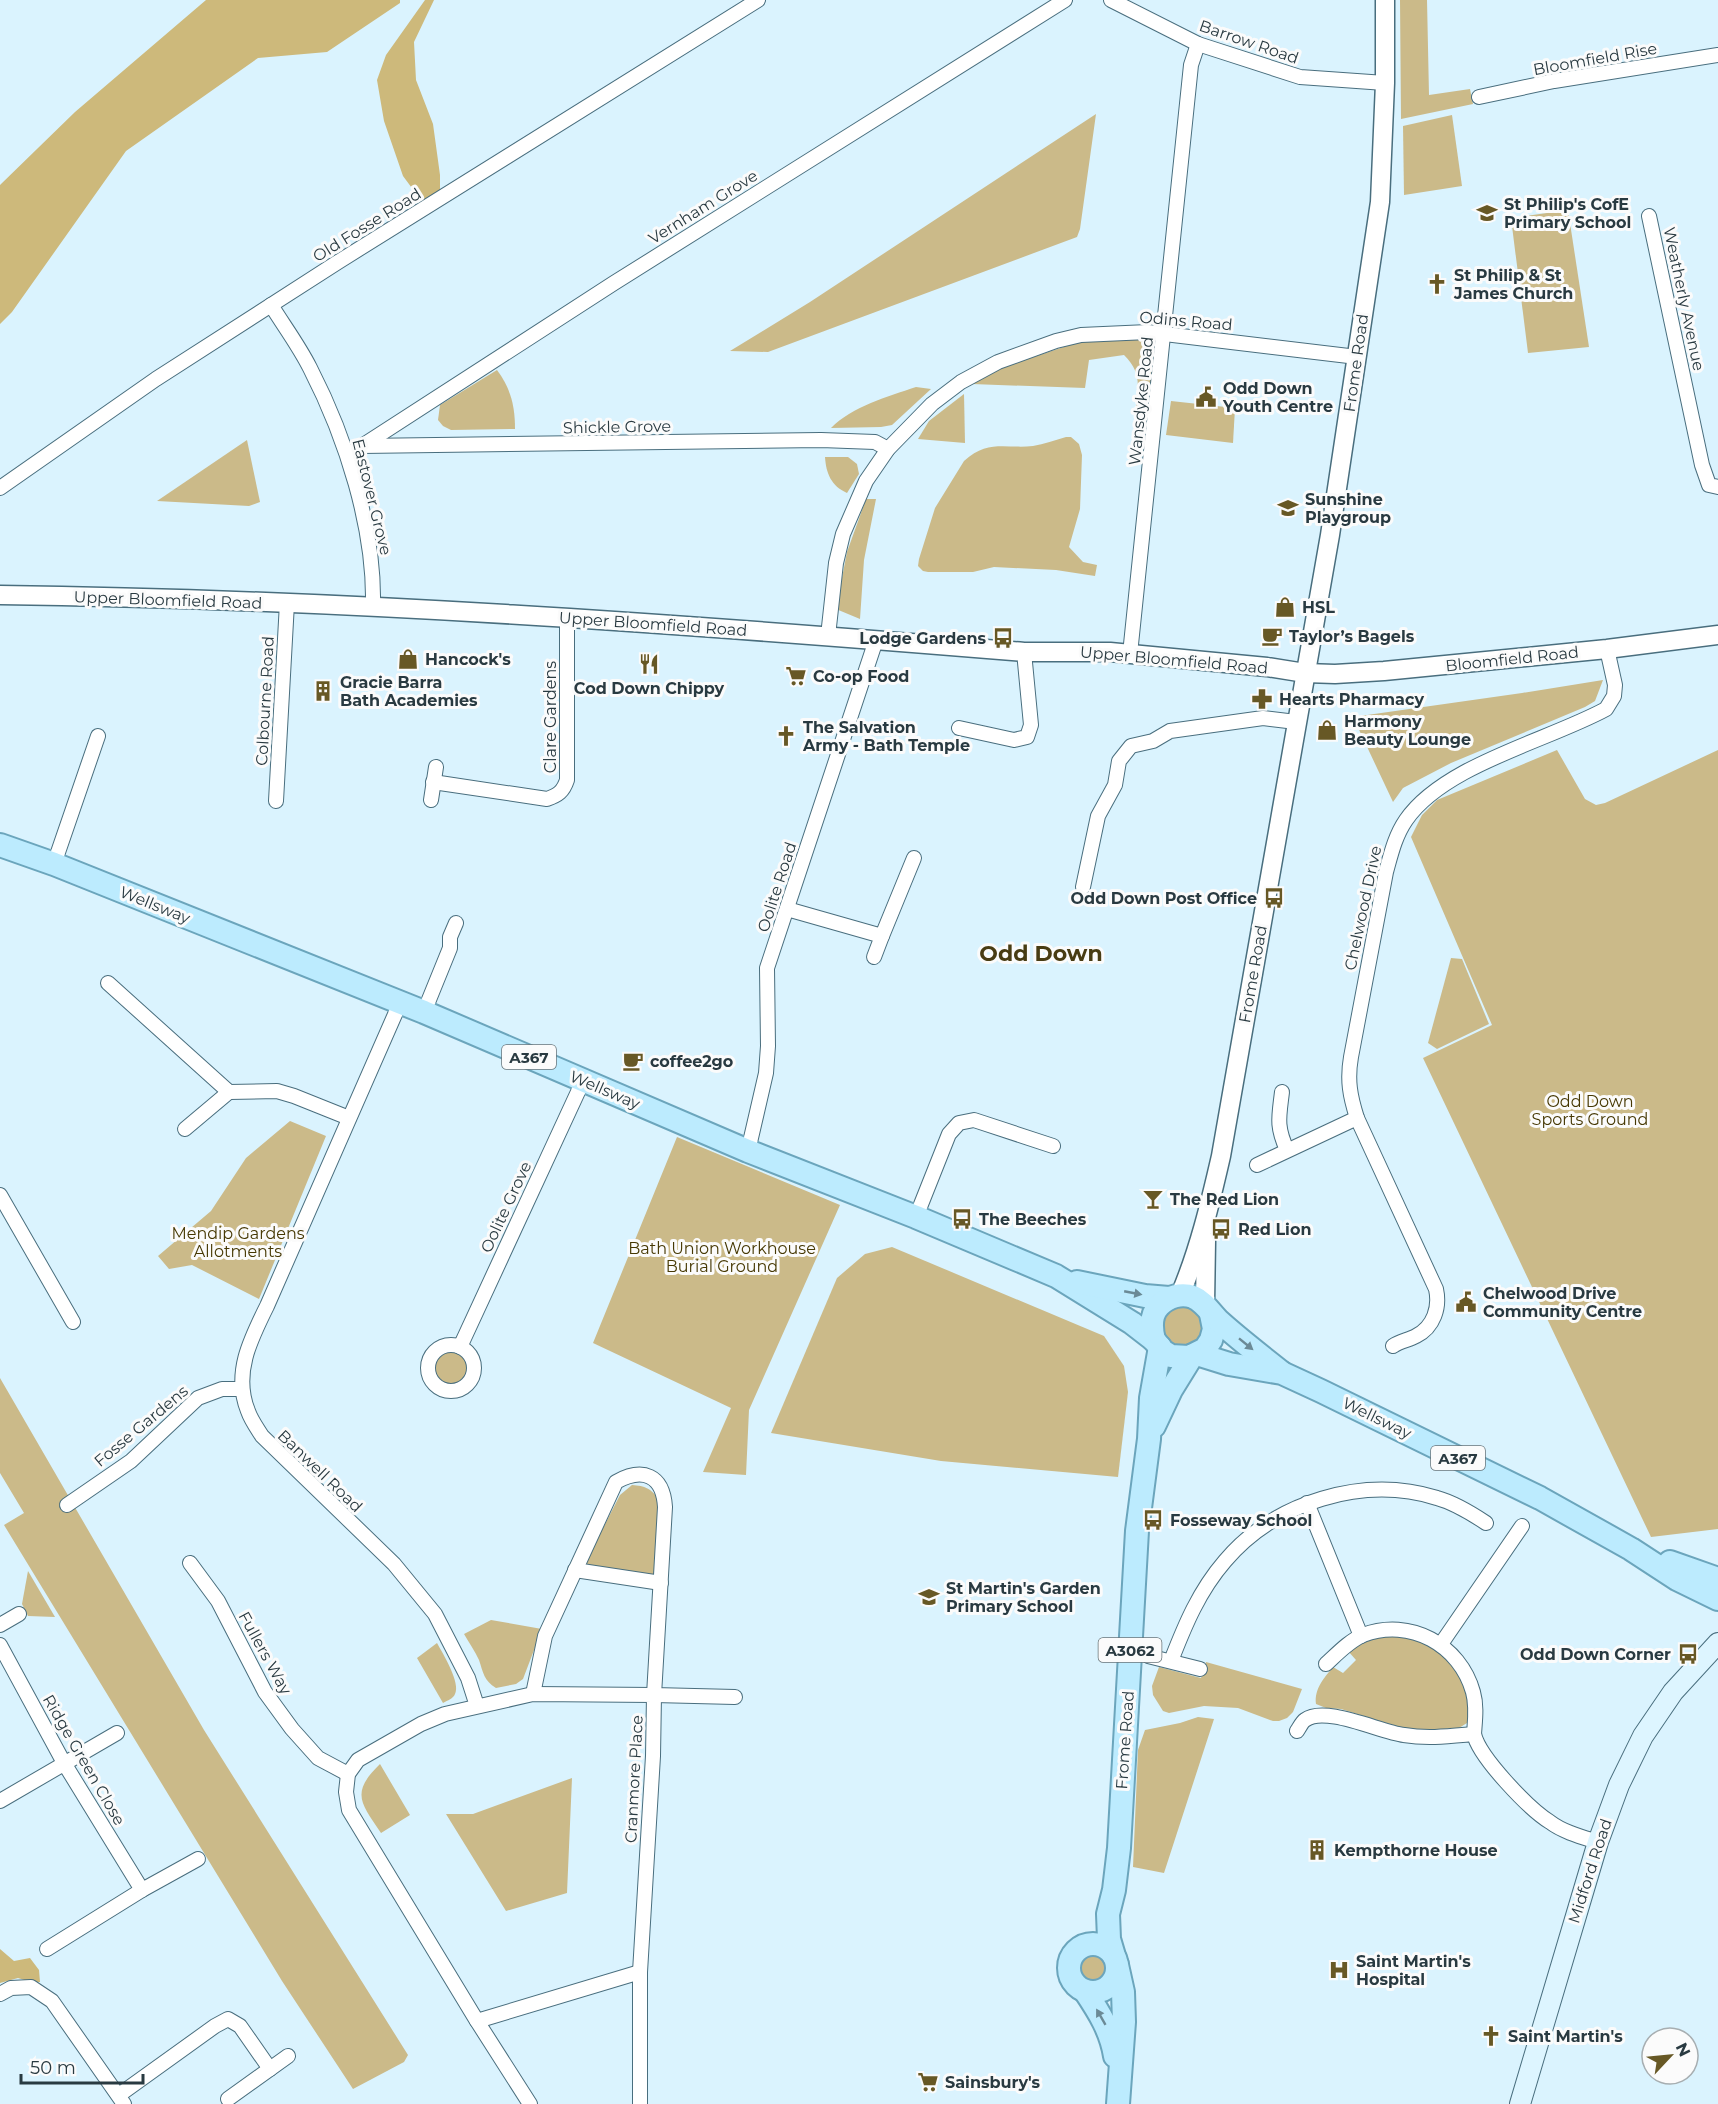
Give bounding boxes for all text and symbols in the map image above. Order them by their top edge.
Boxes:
street label: Barrow Road [1197,16,1301,68]
street label: Bloomfield Rise [1532,39,1658,79]
street label: Vernham Grove [645,166,761,248]
street label: Old Fosse Road [309,184,425,266]
place label: St Philip's CofE Primary School [1504,195,1631,232]
school or university icon: St Philip's CofE Primary School [1475,201,1499,225]
street label: Weatherly Avenue [1659,225,1709,373]
place label: St Philip & St James Church [1453,266,1573,303]
church icon: St Philip & St James Church [1425,272,1449,296]
street label: Odins Road [1139,307,1233,335]
street label: Frome Road [1340,313,1372,413]
street label: Wansdyke Road [1125,336,1157,466]
place label: Odd Down Youth Centre [1222,379,1333,416]
public building icon: Odd Down Youth Centre [1194,385,1218,409]
street label: Shickle Grove [563,417,671,437]
street label: Eastover Grove [348,437,396,557]
place label: Sunshine Playgroup [1305,490,1391,527]
school or university icon: Sunshine Playgroup [1276,496,1300,520]
street label: Upper Bloomfield Road [73,587,263,613]
shop icon: HSL [1273,595,1297,619]
place label: HSL [1302,598,1335,617]
street label: Upper Bloomfield Road [558,608,748,640]
cafe icon: Taylor’s Bagels [1260,624,1284,648]
bus stop icon: Lodge Gardens [991,626,1015,650]
place label: Taylor’s Bagels [1289,627,1415,646]
place label: Lodge Gardens [859,629,987,648]
street label: Colbourne Road [252,636,278,766]
street label: Upper Bloomfield Road [1079,642,1269,678]
street label: Bloomfield Road [1444,643,1580,675]
shop icon: Hancock's [396,647,420,671]
place label: Hancock's [425,650,511,669]
restaurant icon: Cod Down Chippy [637,652,661,676]
street label: Clare Gardens [541,661,560,773]
supermarket icon: Co-op Food [784,664,808,688]
place label: Co-op Food [813,667,909,686]
place label: Gracie Barra Bath Academies [340,673,478,710]
building icon: Gracie Barra Bath Academies [311,679,335,703]
place label: Cod Down Chippy [574,679,725,698]
pharmacy icon: Hearts Pharmacy [1250,687,1274,711]
place label: Hearts Pharmacy [1279,690,1424,709]
place label: Harmony Beauty Lounge [1344,712,1471,749]
place label: The Salvation Army - Bath Temple [802,718,970,755]
shop icon: Harmony Beauty Lounge [1315,718,1339,742]
church icon: The Salvation Army - Bath Temple [774,724,798,748]
street label: Oolite Road [753,839,801,935]
street label: Chelwood Drive [1341,844,1385,972]
street label: Wellsway [117,882,193,928]
bus stop icon: Odd Down Post Office [1262,886,1286,910]
place label: Odd Down Post Office [1071,889,1257,908]
street label: Frome Road [1235,924,1271,1024]
district label: Odd Down [979,940,1103,967]
road number: A367 [502,1045,556,1069]
cafe icon: coffee2go [621,1049,645,1073]
place label: coffee2go [650,1052,733,1071]
street label: Wellsway [567,1067,643,1113]
park label: Odd Down Sports Ground [1532,1092,1648,1129]
street label: Oolite Grove [477,1158,535,1256]
bar icon: The Red Lion [1141,1187,1165,1211]
place label: The Red Lion [1170,1190,1279,1209]
bus stop icon: The Beeches [950,1207,974,1231]
place label: The Beeches [979,1210,1087,1229]
bus stop icon: Red Lion [1209,1217,1233,1241]
place label: Red Lion [1238,1220,1311,1239]
park label: Mendip Gardens Allotments [171,1224,305,1261]
park label: Bath Union Workhouse Burial Ground [628,1239,816,1276]
place label: Chelwood Drive Community Centre [1483,1284,1642,1321]
one-way arrow [1123,1289,1142,1298]
public building icon: Chelwood Drive Community Centre [1454,1290,1478,1314]
one-way arrow [1238,1337,1254,1350]
street label: Fosse Gardens [90,1381,192,1471]
street label: Wellsway [1339,1393,1415,1443]
street label: Banwell Road [274,1426,366,1516]
road number: A367 [1431,1446,1485,1470]
bus stop icon: Fosseway School [1141,1508,1165,1532]
place label: Fosseway School [1170,1511,1312,1530]
place label: St Martin's Garden Primary School [946,1579,1101,1616]
school or university icon: St Martin's Garden Primary School [917,1585,941,1609]
street label: Fullers Way [234,1608,296,1698]
road number: A3062 [1098,1638,1162,1662]
bus stop icon: Odd Down Corner [1676,1642,1700,1666]
place label: Odd Down Corner [1520,1645,1671,1664]
street label: Frome Road [1112,1690,1138,1790]
street label: Ridge Green Close [39,1691,129,1829]
street label: Cranmore Place [621,1714,647,1844]
street label: Midford Road [1564,1816,1616,1926]
building icon: Kempthorne House [1305,1838,1329,1862]
place label: Kempthorne House [1334,1841,1498,1860]
place label: Saint Martin's Hospital [1356,1952,1471,1989]
hospital icon: Saint Martin's Hospital [1327,1958,1351,1982]
one-way arrow [1096,2009,1107,2025]
church icon: Saint Martin's [1479,2024,1503,2048]
north arrow [1640,2026,1700,2086]
place label: Saint Martin's [1508,2027,1623,2046]
text: N [1672,2040,1694,2060]
scale bar [21,2047,142,2085]
text: 50 m [30,2057,76,2079]
supermarket icon: Sainsbury's [916,2070,940,2094]
place label: Sainsbury's [945,2073,1041,2092]

